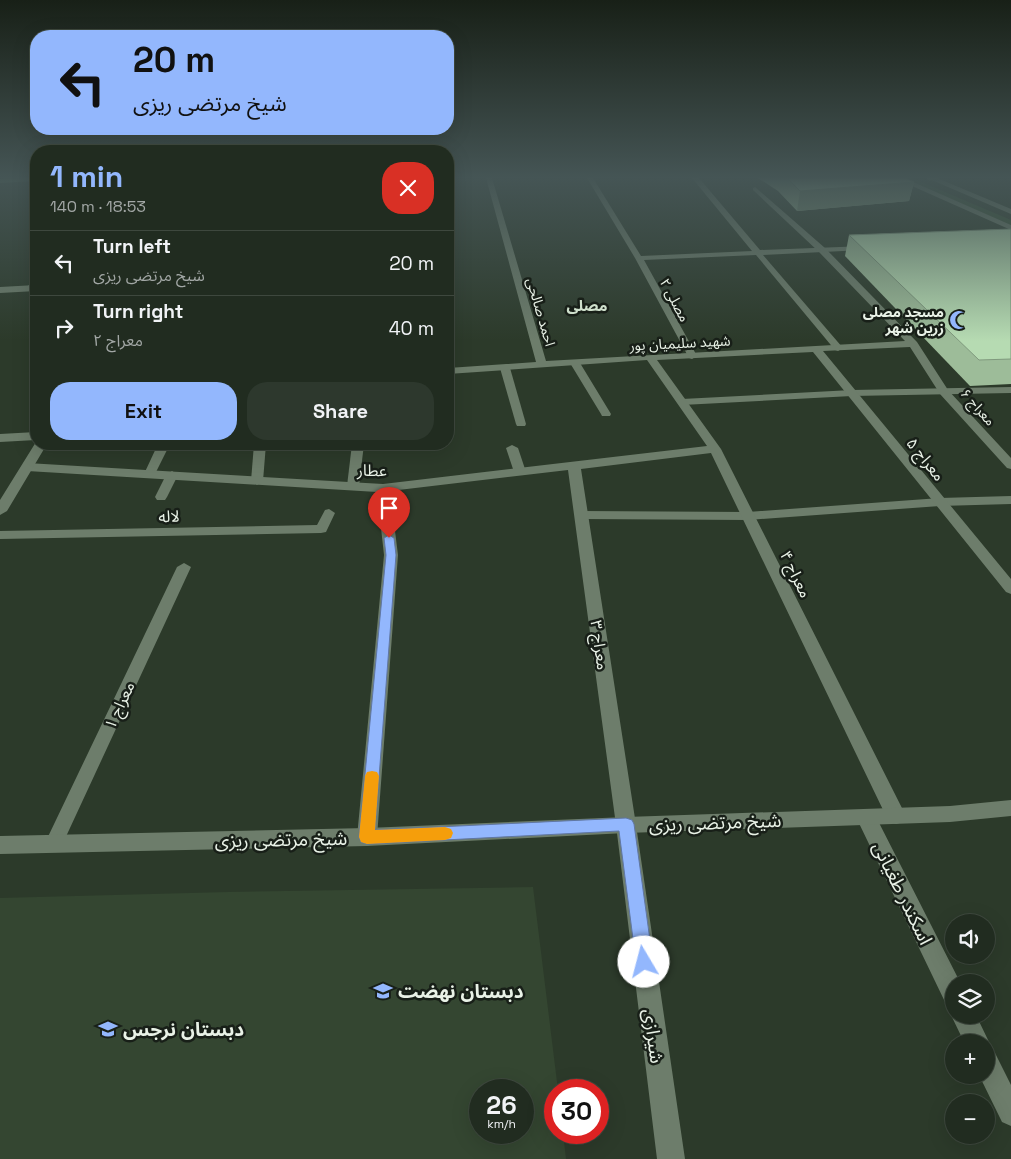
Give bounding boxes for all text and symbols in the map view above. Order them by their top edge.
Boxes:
text: 20 m [133,38,215,82]
icon: left [50,50,115,115]
text: شیخ مرتضی ریزی [133,89,287,117]
text: 1 min [50,157,123,196]
button: close [382,162,434,214]
text: 140 m · 18:53 [50,196,146,217]
text: Turn left [93,234,171,259]
icon: left [50,249,78,277]
text: 20 m [389,251,434,276]
text: شیخ مرتضی ریزی [93,265,205,286]
street label: مصلی ۲ [656,275,694,325]
street label: احمد صالحی [523,276,559,348]
district label: مصلی [567,296,607,315]
text: Turn right [93,299,183,324]
place label: مسجد مصلی زرین شهر [863,303,944,337]
mosque icon: مسجد مصلی زرین شهر [948,309,970,331]
icon: right [50,314,78,342]
text: 40 m [389,316,434,341]
text: معراج ۲ [93,330,143,351]
street label: شهید سلیمیان پور [628,331,731,356]
button: Exit [50,382,237,440]
button: Share [247,382,434,440]
street label: معراج ۶ [955,385,999,431]
street label: معراج ۵ [900,433,949,487]
street label: عطار [356,460,387,481]
pin [368,487,410,538]
icon: arrive [375,494,403,522]
street label: لاله [158,506,180,527]
street label: معراج ۴ [773,547,816,602]
street label: معراج ۳ [584,619,613,672]
street label: معراج ۱ [99,678,141,733]
street label: شیخ مرتضی ریزی [648,808,782,839]
street label: شیخ مرتضی ریزی [214,826,348,855]
street label: اسکندر طغیانی [867,837,938,949]
map controls [945,914,995,1144]
button: sound [945,914,995,964]
position arrow [617,935,669,987]
button: layers [945,974,995,1024]
place label: دبستان نهضت [398,979,524,1004]
school or university icon: دبستان نهضت [372,980,394,1002]
street label: شیرازی [637,1007,670,1065]
place label: دبستان نرجس [123,1017,244,1042]
school or university icon: دبستان نرجس [97,1018,119,1040]
button: + [945,1034,995,1084]
speed limit sign: 30 [544,1079,609,1144]
text: 26 [486,1089,517,1121]
button: − [945,1094,995,1144]
text: km/h [487,1116,516,1132]

